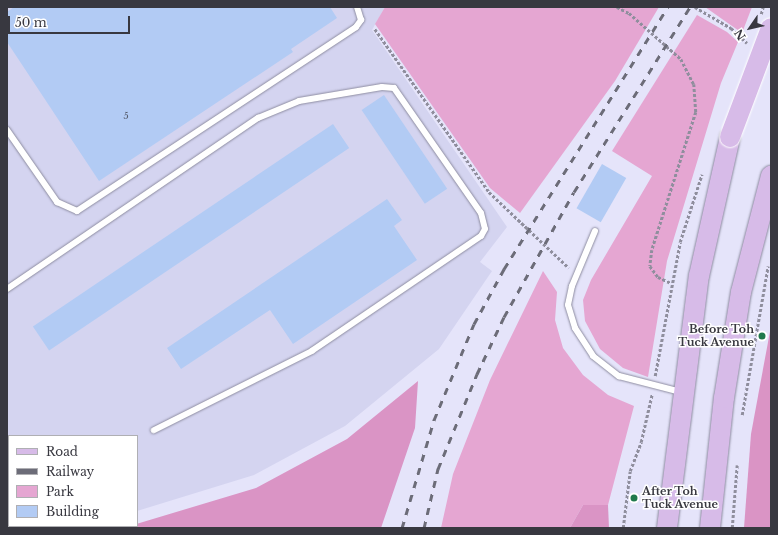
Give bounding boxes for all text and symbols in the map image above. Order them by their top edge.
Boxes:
scale bar [10,8,132,34]
north arrow [730,8,770,48]
text: 50 m [15,15,47,30]
text: N [731,27,749,43]
house number: 5 [123,111,129,121]
place label: Before Toh Tuck Avenue [677,323,754,349]
marker: Before Toh Tuck Avenue [757,331,767,341]
legend [8,435,138,527]
text: Road [46,444,78,459]
text: Railway [46,464,94,479]
text: Park [46,484,74,499]
place label: After Toh Tuck Avenue [642,485,719,511]
marker: After Toh Tuck Avenue [629,493,639,503]
text: Building [46,504,99,519]

